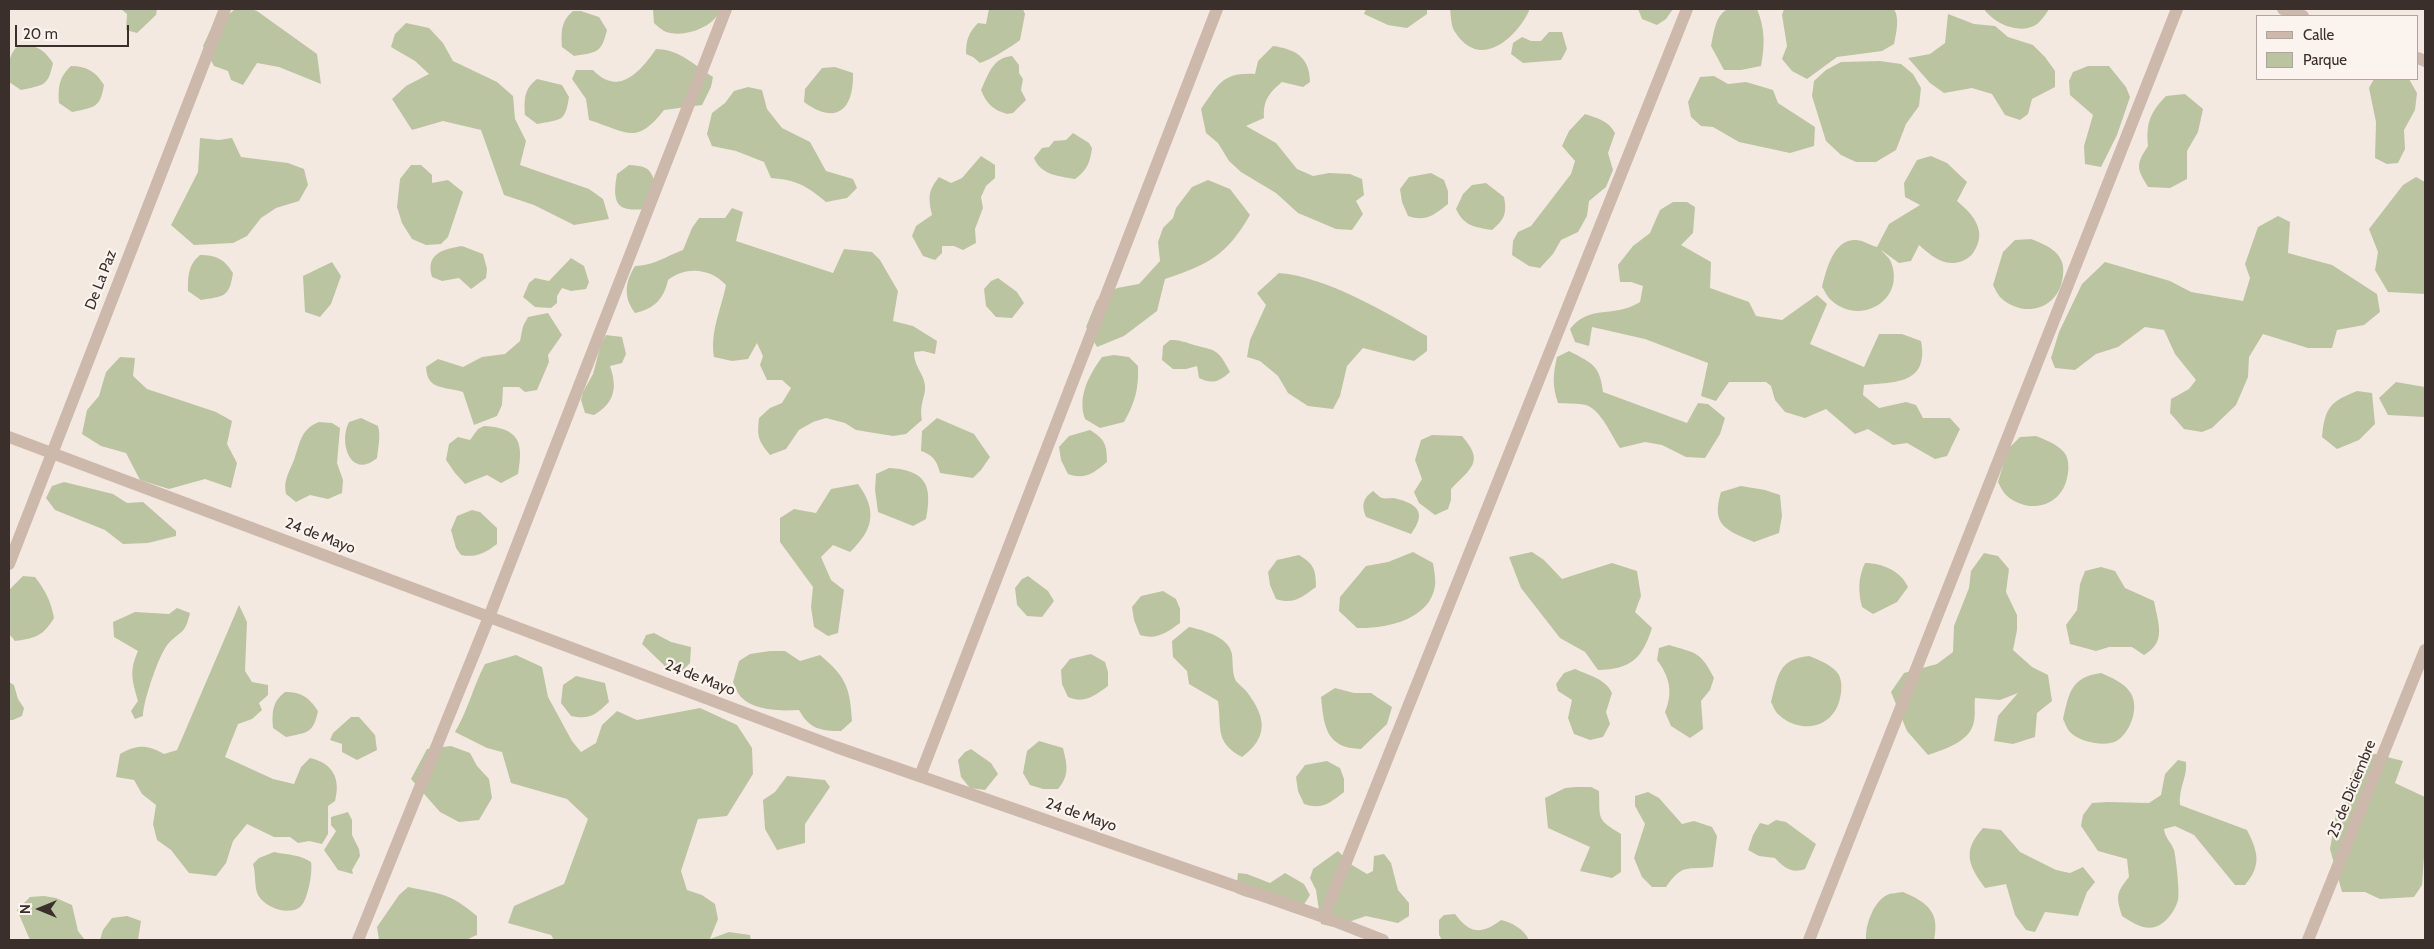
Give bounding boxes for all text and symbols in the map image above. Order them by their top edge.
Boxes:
scale bar [18,15,131,47]
legend [2256,15,2419,80]
text: 20 m [23,25,58,43]
text: Calle [2303,26,2334,44]
text: Parque [2303,51,2347,69]
street label: De La Paz [81,248,121,312]
street label: 24 de Mayo [282,514,358,558]
street label: 24 de Mayo [662,656,738,700]
street label: 25 de Diciembre [2324,737,2380,841]
street label: 24 de Mayo [1043,794,1119,836]
north arrow [15,884,65,934]
text: N [16,904,34,914]

